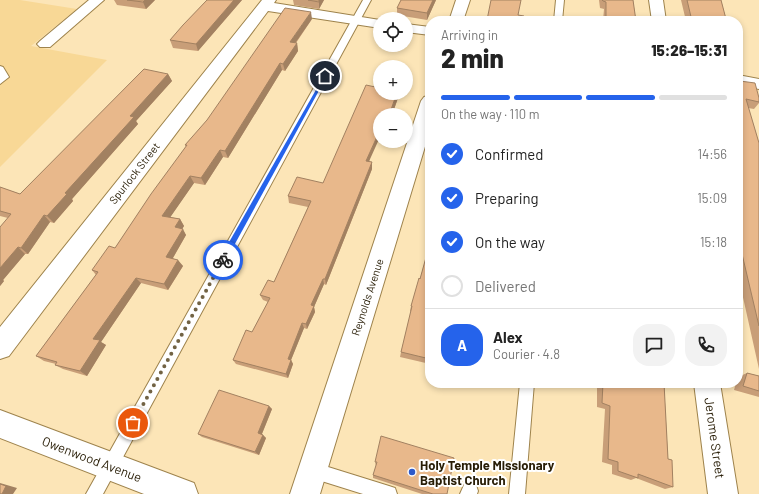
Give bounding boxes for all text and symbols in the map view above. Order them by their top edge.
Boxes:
map controls [373,12,413,148]
button: locate [373,12,413,52]
text: Arriving in [441,27,498,43]
text: 15:26–15:31 [651,41,727,59]
text: 2 min [441,42,504,73]
pin [308,59,342,93]
button: + [373,60,413,100]
icon: home [314,65,336,87]
text: On the way · 110 m [441,106,539,122]
button: − [373,108,413,148]
street label: Spurlock Street [106,140,162,206]
icon: check [441,143,463,165]
text: Confirmed [475,145,543,163]
text: 14:56 [698,146,727,162]
icon: check [441,187,463,209]
text: Preparing [475,189,539,207]
text: 15:09 [697,190,727,206]
icon: check [441,231,463,253]
text: On the way [475,233,545,251]
text: 15:18 [700,234,727,250]
courier [203,240,243,280]
icon: bike [212,249,234,271]
street label: Reynolds Avenue [348,257,386,337]
text: Delivered [475,277,536,295]
button: chat [633,324,675,366]
button: phone [685,324,727,366]
text: Alex [493,328,523,346]
text: A [457,336,467,354]
text: Courier · 4.8 [493,346,560,362]
street label: Jerome Street [701,396,729,480]
pin [116,406,150,440]
icon: bag [122,412,144,434]
street label: Owenwood Avenue [40,433,144,485]
place label: Holy Temple Missionary Baptist Church [420,457,555,488]
marker: Holy Temple Missionary Baptist Church [407,467,417,477]

